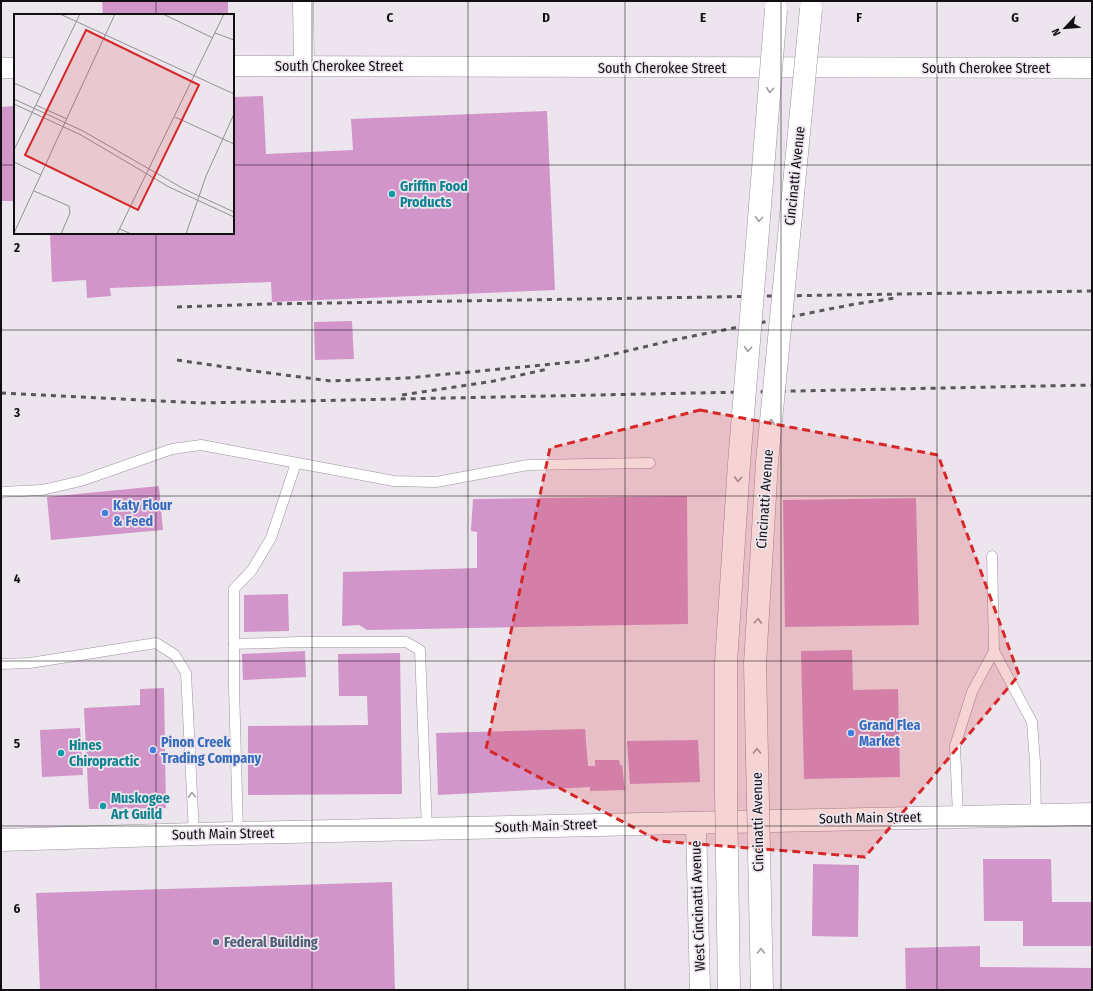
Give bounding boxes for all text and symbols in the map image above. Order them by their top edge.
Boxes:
north arrow [1045,8,1085,48]
text: C [387,10,394,25]
text: D [542,10,550,25]
text: E [700,10,706,25]
text: F [856,10,862,25]
text: G [1011,10,1019,25]
inset map [14,14,234,234]
text: N [1049,26,1064,38]
street label: South Cherokee Street [275,58,403,75]
street label: South Cherokee Street [598,60,726,77]
street label: South Cherokee Street [922,60,1050,77]
one-way arrow [765,87,774,93]
street label: Cincinatti Avenue [781,125,809,227]
place label: Griffin Food Products [400,178,468,211]
marker: Griffin Food Products [387,189,397,199]
one-way arrow [754,216,763,222]
text: 2 [13,240,20,255]
one-way arrow [744,346,753,352]
text: 3 [13,405,20,420]
one-way arrow [767,419,776,425]
street label: Cincinatti Avenue [753,449,777,549]
one-way arrow [733,476,742,482]
place label: Katy Flour & Feed [113,497,173,530]
marker: Katy Flour & Feed [100,508,110,518]
text: 4 [14,571,21,586]
one-way arrow [753,618,762,624]
place label: Grand Flea Market [859,717,921,750]
marker: Grand Flea Market [846,728,856,738]
place label: Pinon Creek Trading Company [161,734,261,767]
text: 5 [14,736,20,751]
place label: Hines Chiropractic [69,737,140,770]
marker: Pinon Creek Trading Company [148,745,158,755]
marker: Hines Chiropractic [56,748,66,758]
one-way arrow [753,748,761,754]
street label: Cincinatti Avenue [749,772,767,872]
place label: Muskogee Art Guild [110,790,170,823]
one-way arrow [188,792,197,798]
marker: Muskogee Art Guild [98,801,108,811]
street label: South Main Street [819,809,922,827]
street label: South Main Street [495,816,598,836]
street label: South Main Street [172,825,275,843]
street label: West Cincinatti Avenue [687,840,709,972]
text: 6 [14,901,21,916]
place label: Federal Building [224,934,318,951]
marker: Federal Building [211,937,221,947]
one-way arrow [757,948,765,954]

